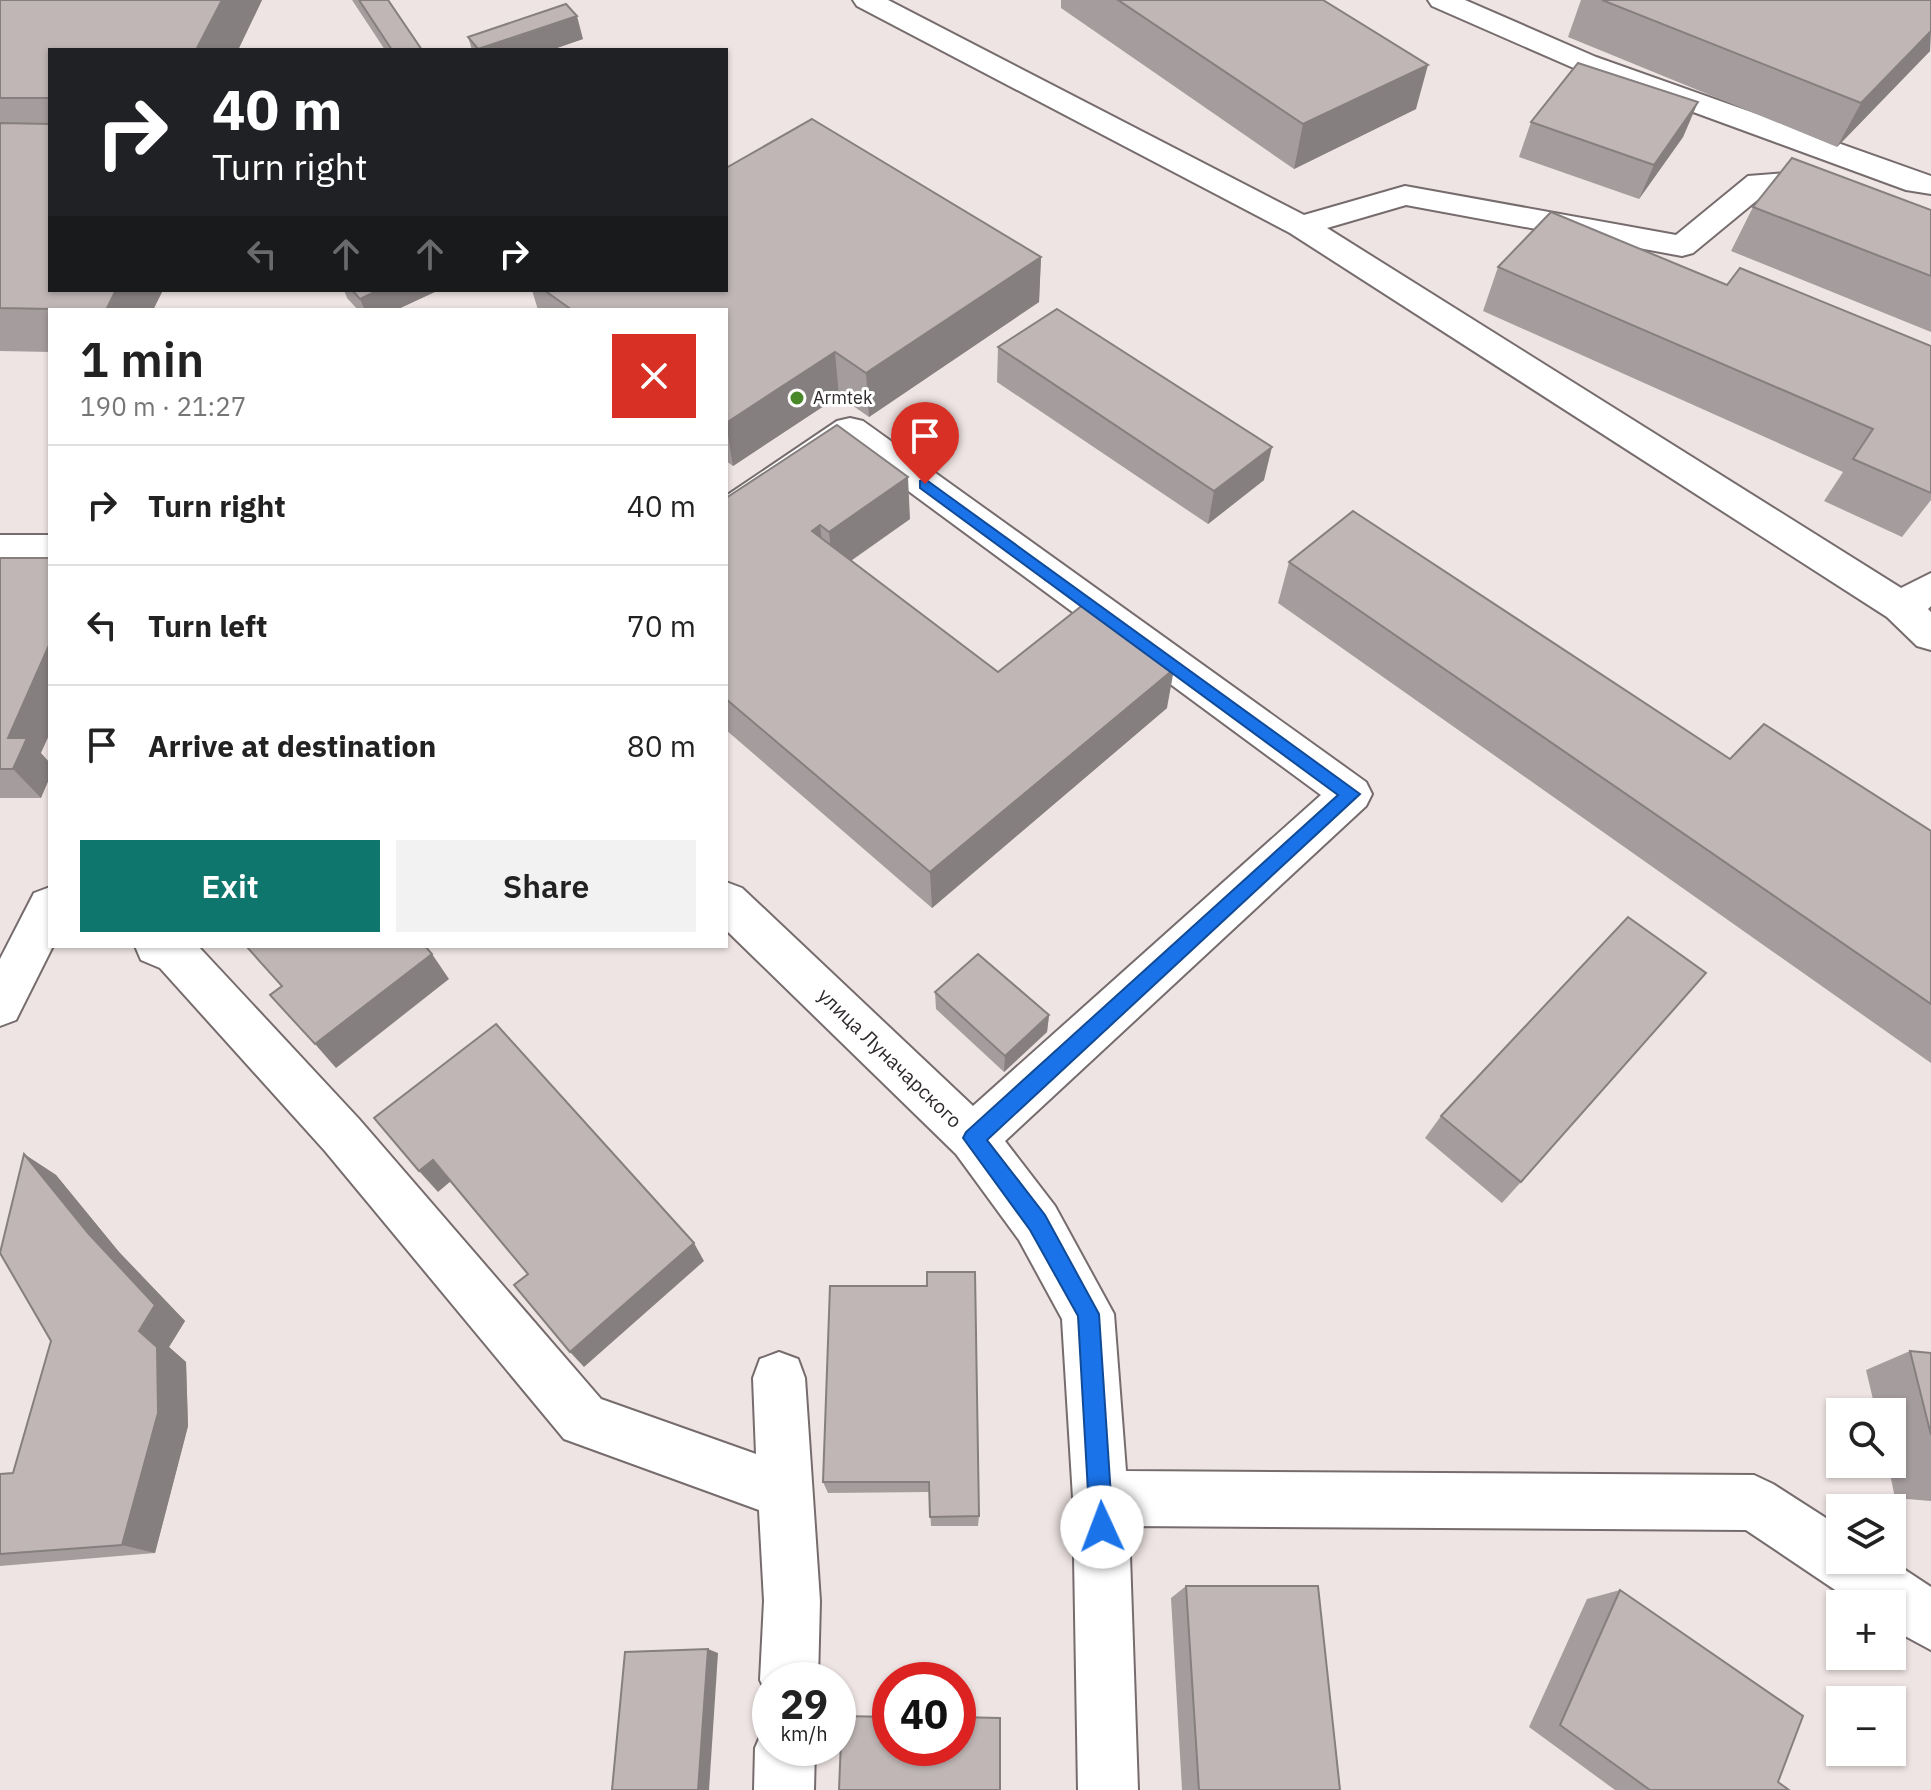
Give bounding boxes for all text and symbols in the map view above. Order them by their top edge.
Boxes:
text: 40 m [212,73,342,145]
icon: right [80,80,184,184]
text: Turn right [212,143,368,190]
icon: left [240,232,284,276]
icon: ahead [324,232,368,276]
icon: ahead [408,232,452,276]
icon: right [492,232,536,276]
text: 1 min [80,328,204,390]
button: close [612,334,696,418]
place label: Armtek [813,386,873,409]
text: 190 m · 21:27 [80,389,246,423]
marker: Armtek [788,389,806,407]
pin [891,402,959,484]
icon: arrive [903,414,947,458]
icon: right [80,483,124,527]
text: Turn right [148,486,286,525]
text: 40 m [627,486,696,525]
icon: left [80,603,124,647]
text: Turn left [148,606,267,645]
text: 70 m [627,606,696,645]
icon: arrive [80,723,124,767]
text: Arrive at destination [148,726,436,765]
text: 80 m [627,726,696,765]
button: Exit [80,840,380,932]
button: Share [396,840,696,932]
street label: улица Луначарского [812,982,968,1134]
map controls [1826,1398,1906,1766]
button: search [1826,1398,1906,1478]
position arrow [1060,1485,1144,1569]
button: layers [1826,1494,1906,1574]
button: + [1826,1590,1906,1670]
speed limit sign: 40 [872,1662,976,1766]
text: 29 [780,1678,828,1730]
button: − [1826,1686,1906,1766]
text: km/h [780,1720,828,1747]

